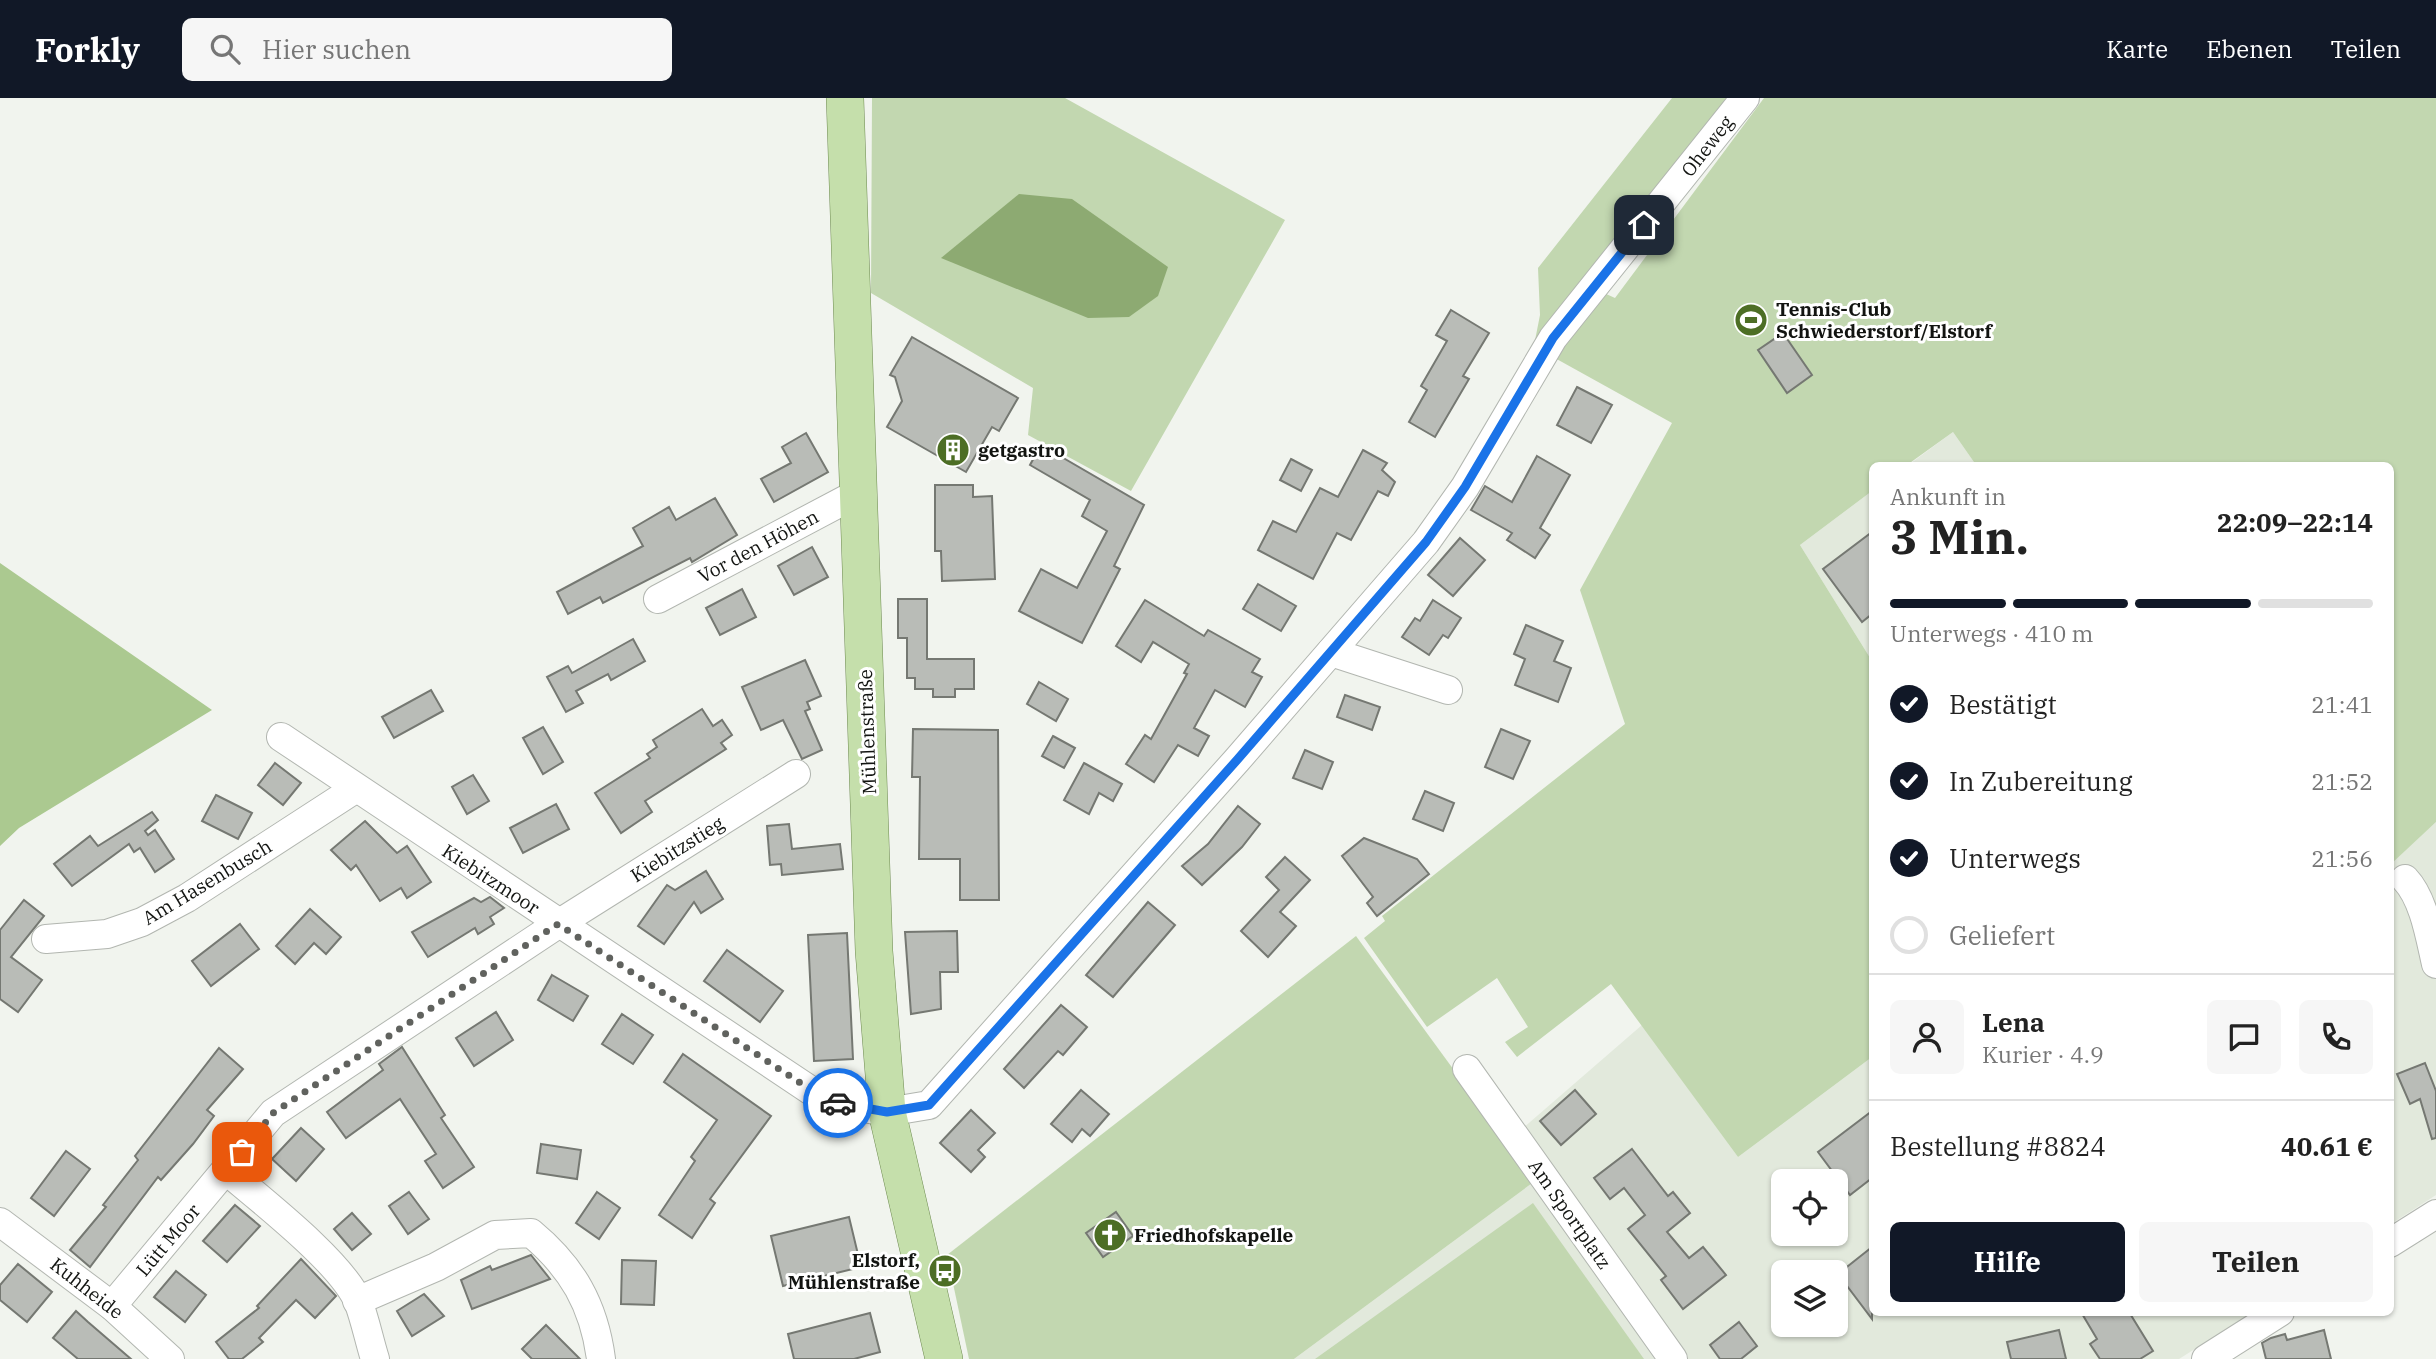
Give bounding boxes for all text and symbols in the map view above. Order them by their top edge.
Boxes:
search box [182,18,672,81]
text: Forkly [35,28,140,71]
icon: search [206,30,244,68]
text: Hier suchen [262,32,411,66]
text: Karte [2106,33,2168,65]
text: Ebenen [2206,33,2293,65]
text: Teilen [2331,33,2401,65]
street label: Oheweg [1676,110,1739,181]
pin [1614,195,1674,255]
icon: home [1625,206,1663,244]
place label: Tennis-Club Schwiederstorf/Elstorf [1776,297,1993,343]
sports icon: Tennis-Club Schwiederstorf/Elstorf [1732,301,1770,339]
building icon: getgastro [934,431,972,469]
place label: getgastro [978,438,1065,462]
text: Ankunft in [1890,481,2006,511]
street label: Vor den Höhen [694,504,822,588]
text: 22:09–22:14 [2217,505,2373,539]
text: 3 Min. [1890,507,2029,567]
text: Unterwegs · 410 m [1890,618,2093,648]
street label: Mühlenstraße [853,669,881,795]
icon: check [1890,685,1928,723]
text: Bestätigt [1949,687,2057,721]
text: 21:41 [2311,689,2373,719]
icon: check [1890,762,1928,800]
text: In Zubereitung [1949,764,2133,798]
text: 21:52 [2311,766,2373,796]
street label: Kiebitzstieg [626,811,729,887]
street label: Am Hasenbusch [138,834,276,930]
street label: Kiebitzmoor [438,839,545,920]
icon: check [1890,839,1928,877]
text: Unterwegs [1949,841,2081,875]
text: 21:56 [2311,843,2373,873]
text: Geliefert [1949,918,2055,952]
button: person [1890,1000,1964,1074]
button: chat [2207,1000,2281,1074]
button: phone [2299,1000,2373,1074]
text: Lena [1982,1005,2045,1039]
text: Kurier · 4.9 [1982,1039,2104,1069]
courier [803,1068,873,1138]
icon: car [819,1084,857,1122]
pin [212,1122,272,1182]
text: Bestellung #8824 [1890,1129,2106,1163]
text: 40.61 € [2281,1129,2373,1163]
icon: bag [223,1133,261,1171]
street label: Am Sportplatz [1523,1155,1617,1273]
map controls [1771,1169,1848,1337]
button: locate [1771,1169,1848,1246]
street label: Lütt Moor [131,1198,206,1281]
church icon: Friedhofskapelle [1091,1216,1129,1254]
button: Hilfe [1890,1222,2125,1302]
button: Teilen [2139,1222,2373,1302]
place label: Friedhofskapelle [1134,1223,1294,1247]
place label: Elstorf, Mühlenstraße [788,1248,920,1294]
street label: Kuhheide [46,1252,128,1324]
bus stop icon: Elstorf, Mühlenstraße [926,1252,964,1290]
button: layers [1771,1260,1848,1337]

